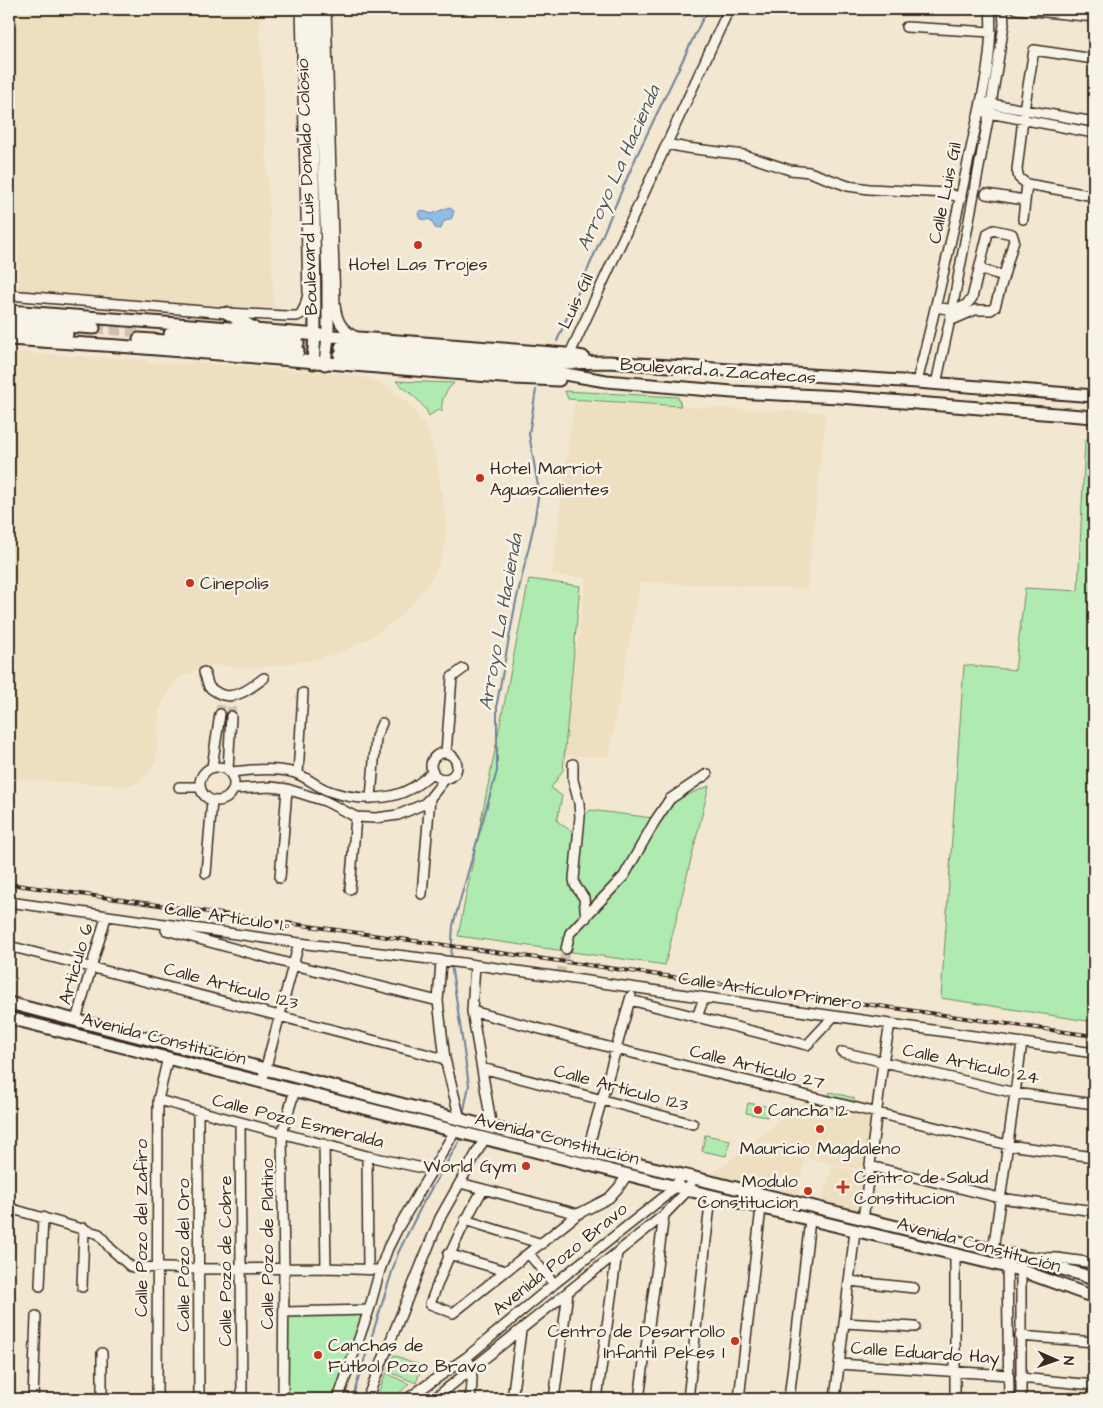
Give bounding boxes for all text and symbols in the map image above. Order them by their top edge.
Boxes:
street label: Boulevard Luis Donaldo Colosio [290,58,324,316]
water label: Arroyo La Hacienda [570,80,668,255]
street label: Calle Luis Gil [922,140,968,246]
marker: Hotel Las Trojes [412,239,424,251]
place label: Hotel Las Trojes [348,252,488,277]
street label: Luis Gil [552,269,600,333]
street label: Boulevard a Zacatecas [619,352,817,390]
place label: Hotel Marriot Aguascalientes [490,456,609,503]
marker: Hotel Marriot Aguascalientes [474,472,486,484]
water label: Arroyo La Hacienda [472,531,530,712]
place label: Cinepolis [200,571,269,596]
marker: Cinepolis [184,577,196,589]
street label: Calle Artículo 1.º [163,896,291,938]
street label: Articulo 6 [52,920,100,1008]
street label: Calle Artículo 123 [161,956,301,1016]
street label: Calle Artículo Primero [677,966,863,1016]
street label: Avenida Constitución [79,1006,249,1072]
street label: Calle Artículo 24 [900,1037,1042,1091]
street label: Calle Artículo 27 [687,1038,827,1096]
street label: Calle Artículo 123 [551,1058,691,1118]
street label: Calle Pozo Esmeralda [210,1088,386,1154]
place label: Cancha 12 [768,1098,849,1123]
marker: Cancha 12 [752,1104,764,1116]
street label: Avenida Constitución [472,1106,642,1172]
marker: Mauricio Magdaleno [814,1123,826,1135]
place label: Mauricio Magdaleno [740,1136,900,1162]
street label: Calle Pozo del Zafiro [129,1139,154,1317]
place label: World Gym [423,1154,516,1180]
street label: Calle Pozo de Platino [255,1158,280,1330]
marker: World Gym [520,1160,532,1172]
place label: Centro de Salud Constitucion [854,1165,988,1211]
place label: Modulo Constitucion [697,1169,798,1215]
street label: Calle Pozo de Cobre [213,1175,238,1347]
street label: Calle Pozo del Oro [171,1178,196,1332]
marker: Centro de Salud Constitucion [836,1180,850,1194]
marker: Modulo Constitucion [802,1185,814,1197]
street label: Avenida Pozo Bravo [487,1197,633,1321]
street label: Avenida Constitución [894,1211,1064,1279]
place label: Centro de Desarrollo Infantil Pekes I [547,1319,725,1365]
place label: Canchas de Fútbol Pozo Bravo [328,1333,486,1379]
marker: Centro de Desarrollo Infantil Pekes I [729,1335,741,1347]
street label: Calle Eduardo Hay [850,1335,1000,1372]
north arrow [1030,1336,1080,1386]
marker: Canchas de Fútbol Pozo Bravo [312,1349,324,1361]
text: N [1058,1356,1078,1365]

